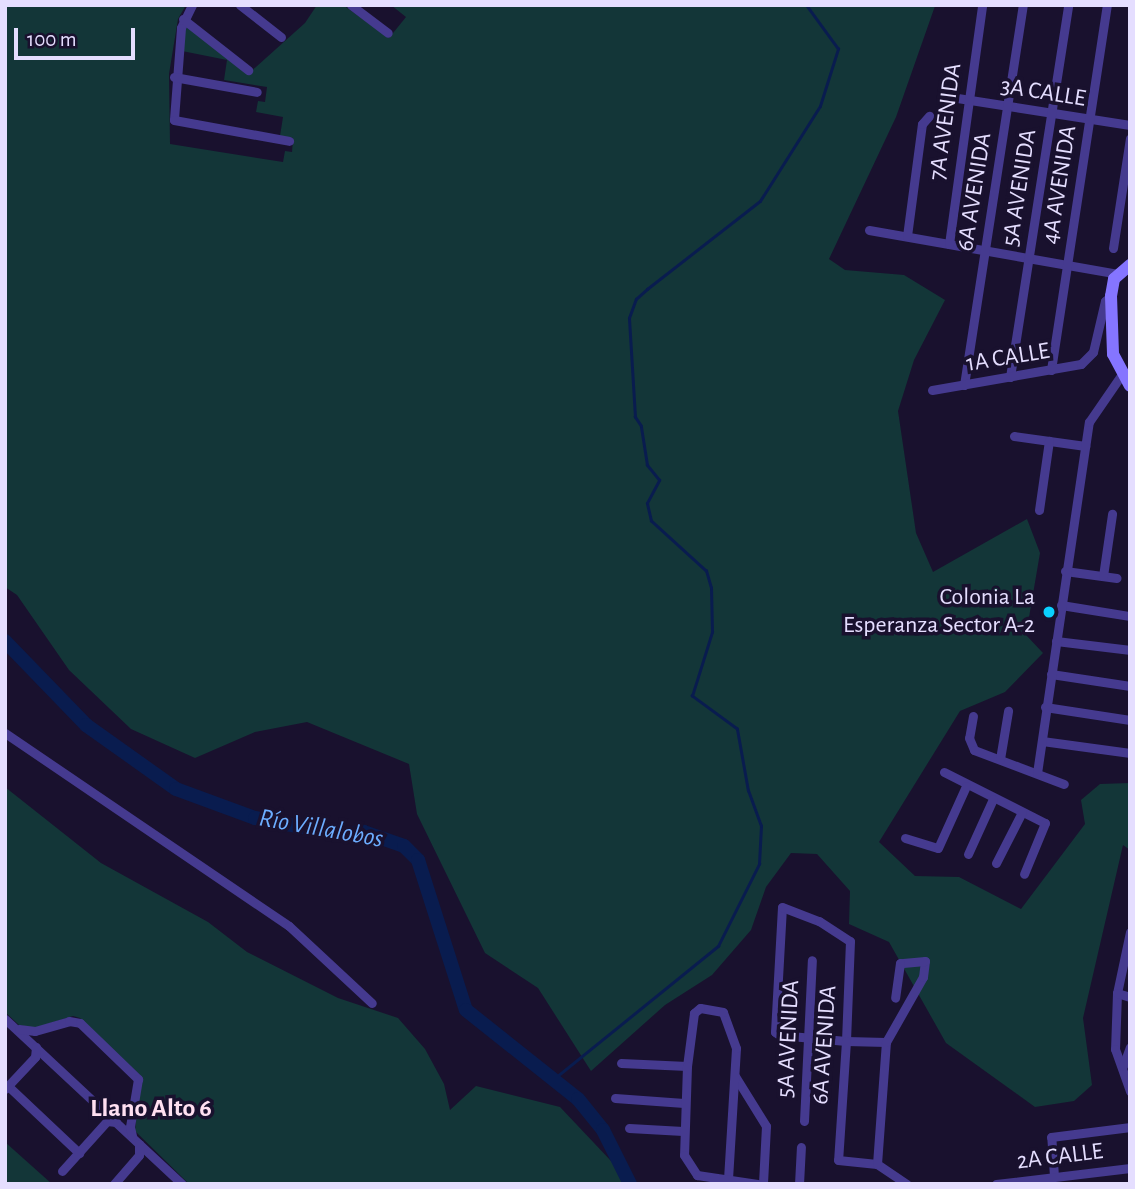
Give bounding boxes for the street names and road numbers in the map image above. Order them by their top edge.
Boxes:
street label: 7A AVENIDA [924,61,968,183]
street label: 3A CALLE [998,72,1088,114]
street label: 4A AVENIDA [1036,124,1084,246]
street label: 5A AVENIDA [997,127,1043,249]
street label: 6A AVENIDA [951,131,999,253]
street label: 1A CALLE [964,337,1052,379]
street label: 5A AVENIDA [772,979,806,1099]
street label: 6A AVENIDA [806,984,844,1106]
street label: 2A CALLE [1015,1137,1105,1177]

